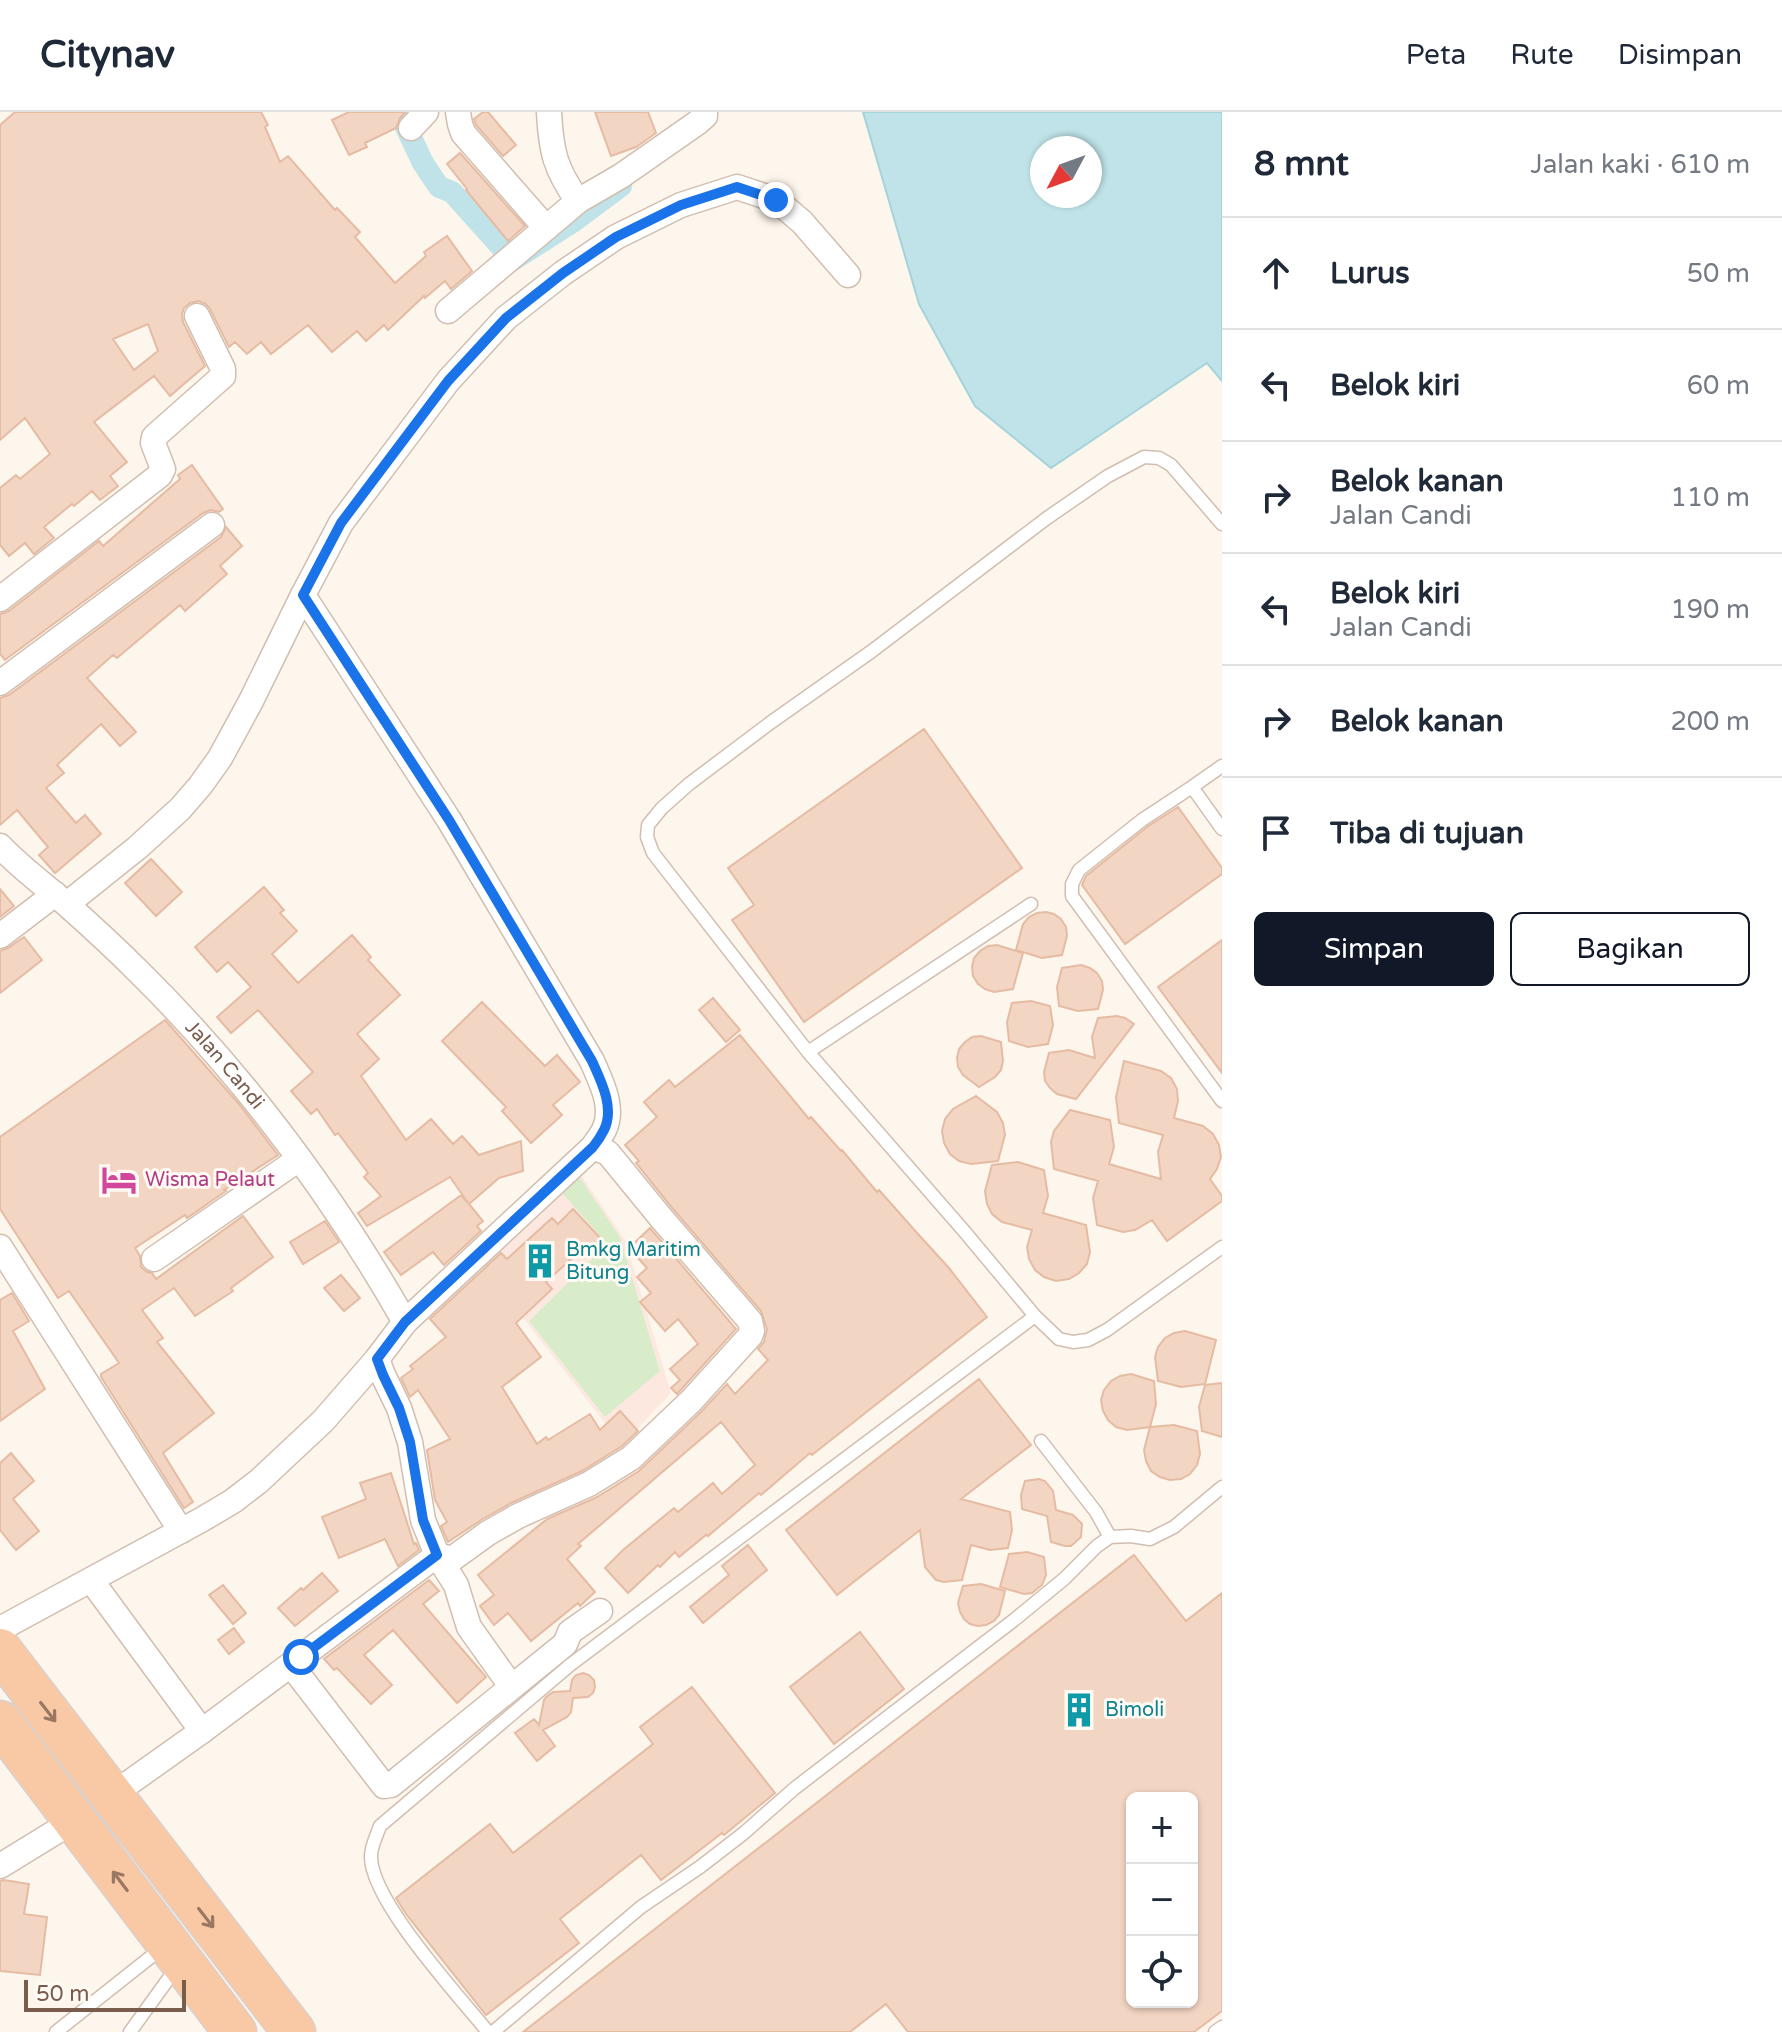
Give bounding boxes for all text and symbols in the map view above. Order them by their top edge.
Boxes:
text: Citynav [40,32,175,78]
text: Peta [1406,38,1466,72]
text: Rute [1510,38,1574,72]
text: Disimpan [1618,38,1742,72]
north arrow [1030,136,1102,208]
text: 8 mnt [1254,144,1349,185]
text: Jalan kaki · 610 m [1531,149,1750,180]
route end [758,182,794,218]
icon: ahead [1254,251,1298,295]
text: Lurus [1330,255,1410,292]
text: 50 m [1687,258,1750,289]
icon: left [1254,363,1298,407]
text: Belok kiri [1330,367,1460,404]
text: 60 m [1687,370,1750,401]
text: Belok kanan [1330,463,1504,500]
icon: right [1254,475,1298,519]
text: 110 m [1670,482,1750,513]
text: Jalan Candi [1330,500,1472,531]
text: Belok kiri [1330,575,1460,612]
icon: left [1254,587,1298,631]
text: 190 m [1670,594,1750,625]
text: Jalan Candi [1330,612,1472,643]
icon: right [1254,699,1298,743]
text: Belok kanan [1330,703,1504,740]
text: 200 m [1670,706,1750,737]
icon: arrive [1254,811,1298,855]
text: Tiba di tujuan [1330,815,1524,852]
button: Simpan [1254,912,1494,986]
button: Bagikan [1510,912,1750,986]
street label: Jalan Candi [180,1016,269,1114]
hotel icon: Wisma Pelaut [100,1161,138,1199]
place label: Wisma Pelaut [145,1168,275,1192]
place label: Bmkg Maritim Bitung [566,1238,701,1285]
building icon: Bmkg Maritim Bitung [521,1242,559,1280]
route start [283,1639,319,1675]
building icon: Bimoli [1060,1691,1098,1729]
place label: Bimoli [1105,1698,1164,1722]
one-way arrow [39,1701,56,1722]
map controls [1126,1792,1198,2008]
button: + [1126,1792,1198,1864]
button: − [1126,1864,1198,1936]
one-way arrow [112,1870,129,1892]
one-way arrow [198,1907,215,1928]
button: locate [1126,1936,1198,2008]
scale bar [24,1976,186,2012]
text: 50 m [36,1981,90,2007]

